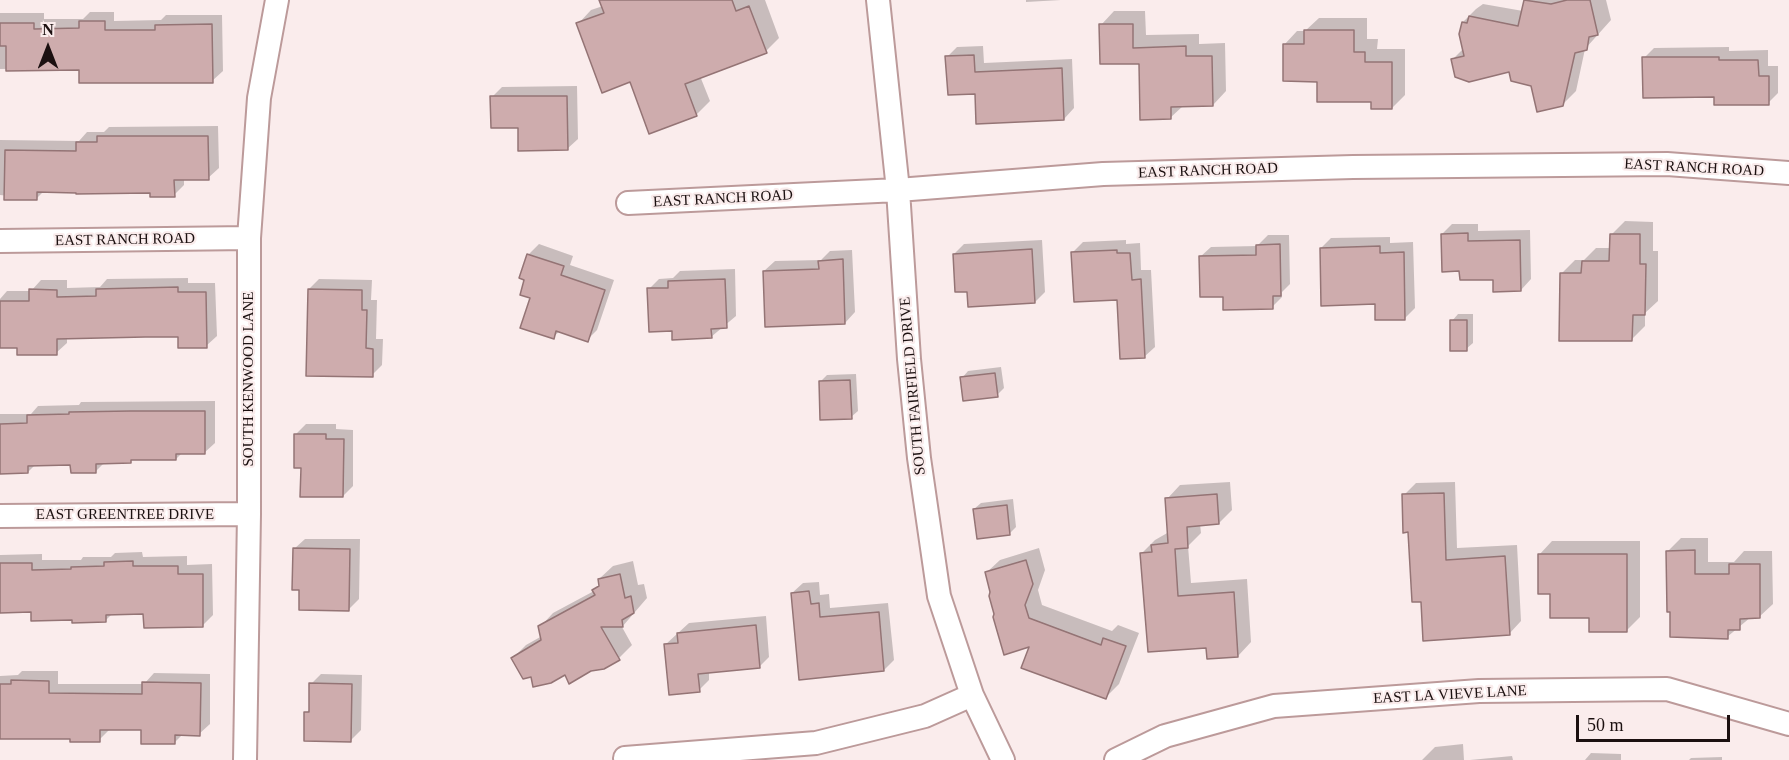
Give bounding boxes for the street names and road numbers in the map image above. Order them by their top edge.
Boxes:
street label: EAST RANCH ROAD [1624,155,1764,181]
street label: EAST RANCH ROAD [1138,160,1278,182]
street label: EAST RANCH ROAD [653,186,793,212]
street label: EAST RANCH ROAD [55,230,195,250]
street label: SOUTH KENWOOD LANE [240,292,258,466]
street label: SOUTH FAIRFIELD DRIVE [896,296,930,476]
street label: EAST GREENTREE DRIVE [36,506,214,524]
street label: EAST LA VIEVE LANE [1373,682,1527,708]

